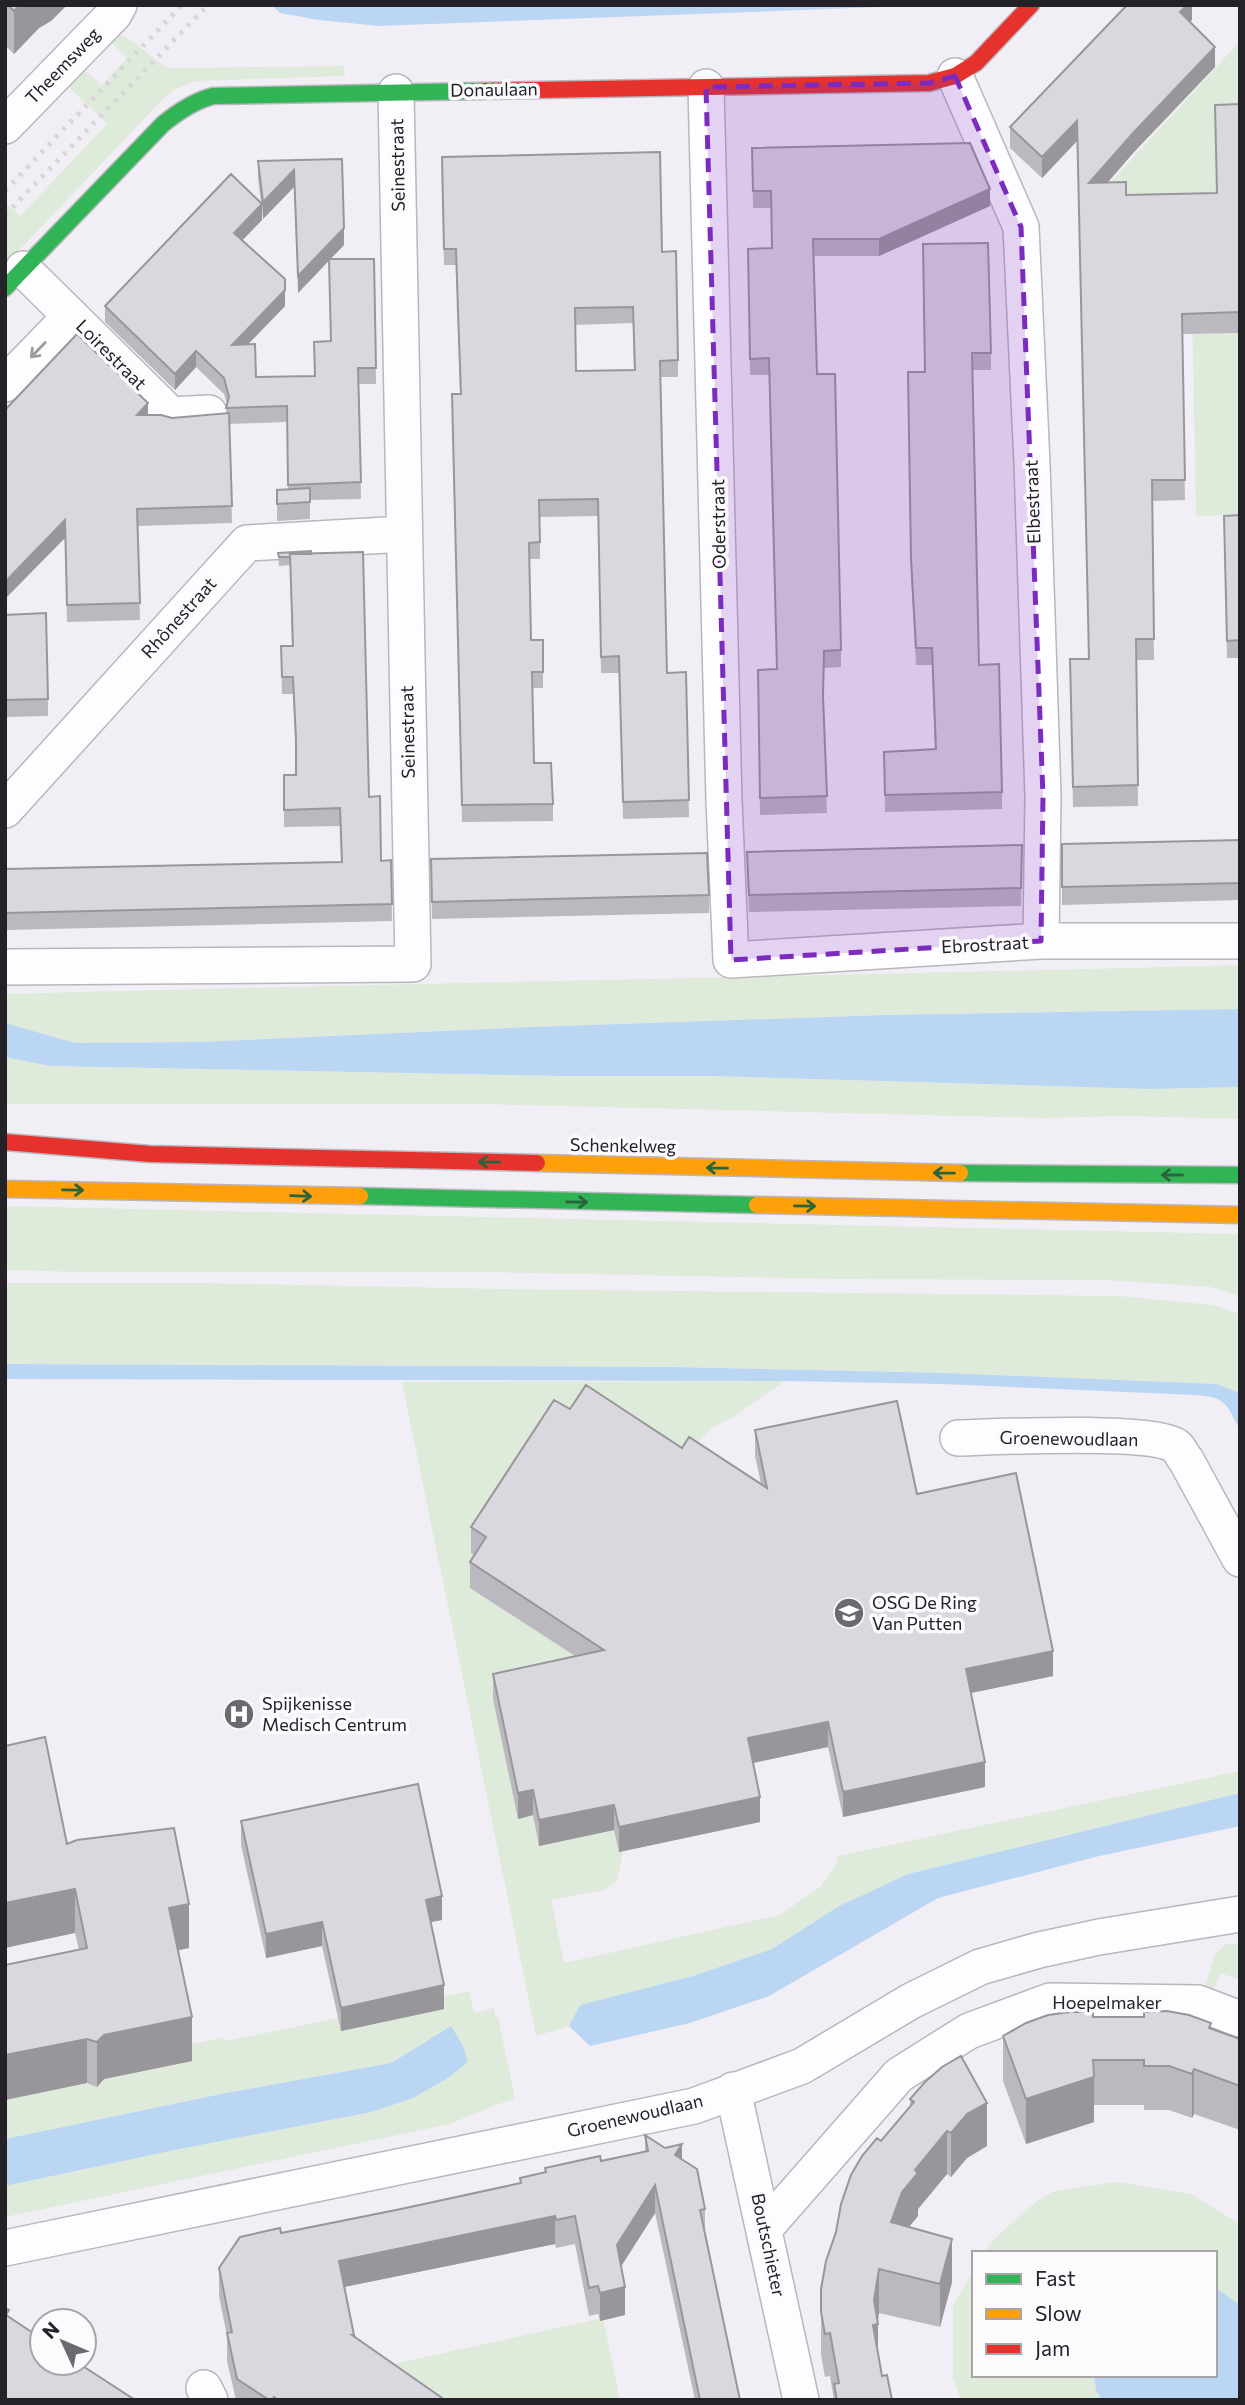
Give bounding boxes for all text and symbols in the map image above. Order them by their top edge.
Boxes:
street label: Theemsweg [20,22,104,108]
street label: Donaulaan [450,77,538,101]
street label: Seinestraat [385,118,409,212]
street label: Loirestraat [72,314,152,394]
one-way arrow [30,341,47,358]
street label: Elbestraat [1020,460,1044,544]
street label: Oderstraat [706,479,730,569]
street label: Rhônestraat [136,572,220,662]
street label: Seinestraat [395,685,419,779]
street label: Ebrostraat [941,931,1029,957]
street label: Schenkelweg [570,1133,677,1157]
one-way arrow [478,1156,501,1169]
one-way arrow [705,1161,728,1174]
one-way arrow [933,1166,956,1180]
one-way arrow [1160,1168,1183,1182]
one-way arrow [62,1183,85,1197]
one-way arrow [289,1189,312,1202]
one-way arrow [566,1195,589,1208]
one-way arrow [793,1199,816,1213]
street label: Groenewoudlaan [999,1426,1139,1450]
place label: OSG De Ring Van Putten [872,1591,977,1634]
school or university icon: OSG De Ring Van Putten [832,1596,866,1630]
place label: Spijkenisse Medisch Centrum [262,1692,407,1735]
hospital icon: Spijkenisse Medisch Centrum [222,1697,256,1731]
street label: Hoepelmaker [1052,1991,1162,2013]
street label: Groenewoudlaan [565,2089,705,2141]
street label: Boutschieter [747,2191,791,2299]
legend [972,2251,1217,2377]
text: Fast [1035,2265,1076,2290]
text: Slow [1035,2300,1082,2325]
north arrow [28,2307,98,2377]
text: N [37,2317,64,2343]
text: Jam [1035,2335,1070,2360]

